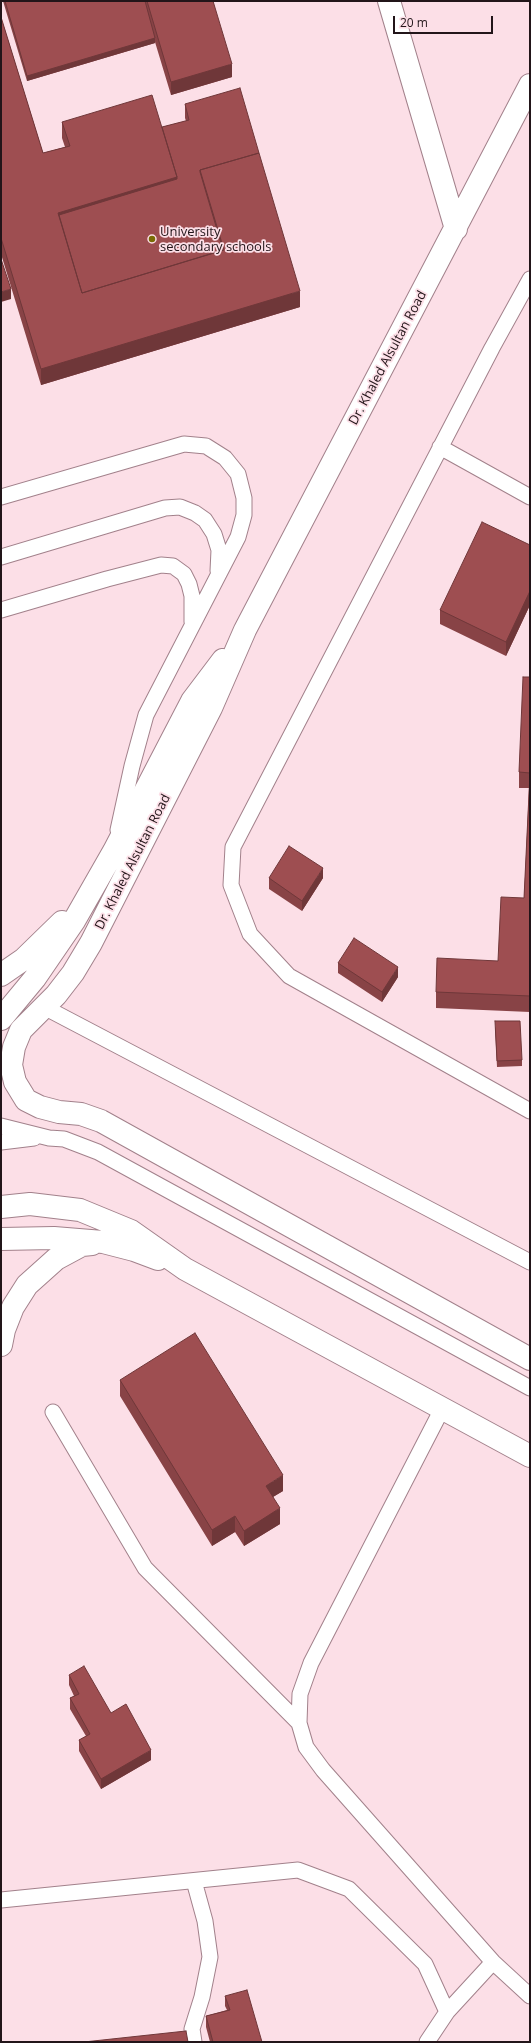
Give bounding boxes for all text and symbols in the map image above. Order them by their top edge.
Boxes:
scale bar [395,8,495,34]
text: 20 m [400,14,428,31]
place label: University secondary schools [160,224,271,255]
marker: University secondary schools [147,234,157,244]
street label: Dr. Khaled Alsultan Road [346,288,430,428]
street label: Dr. Khaled Alsultan Road [92,792,174,932]

